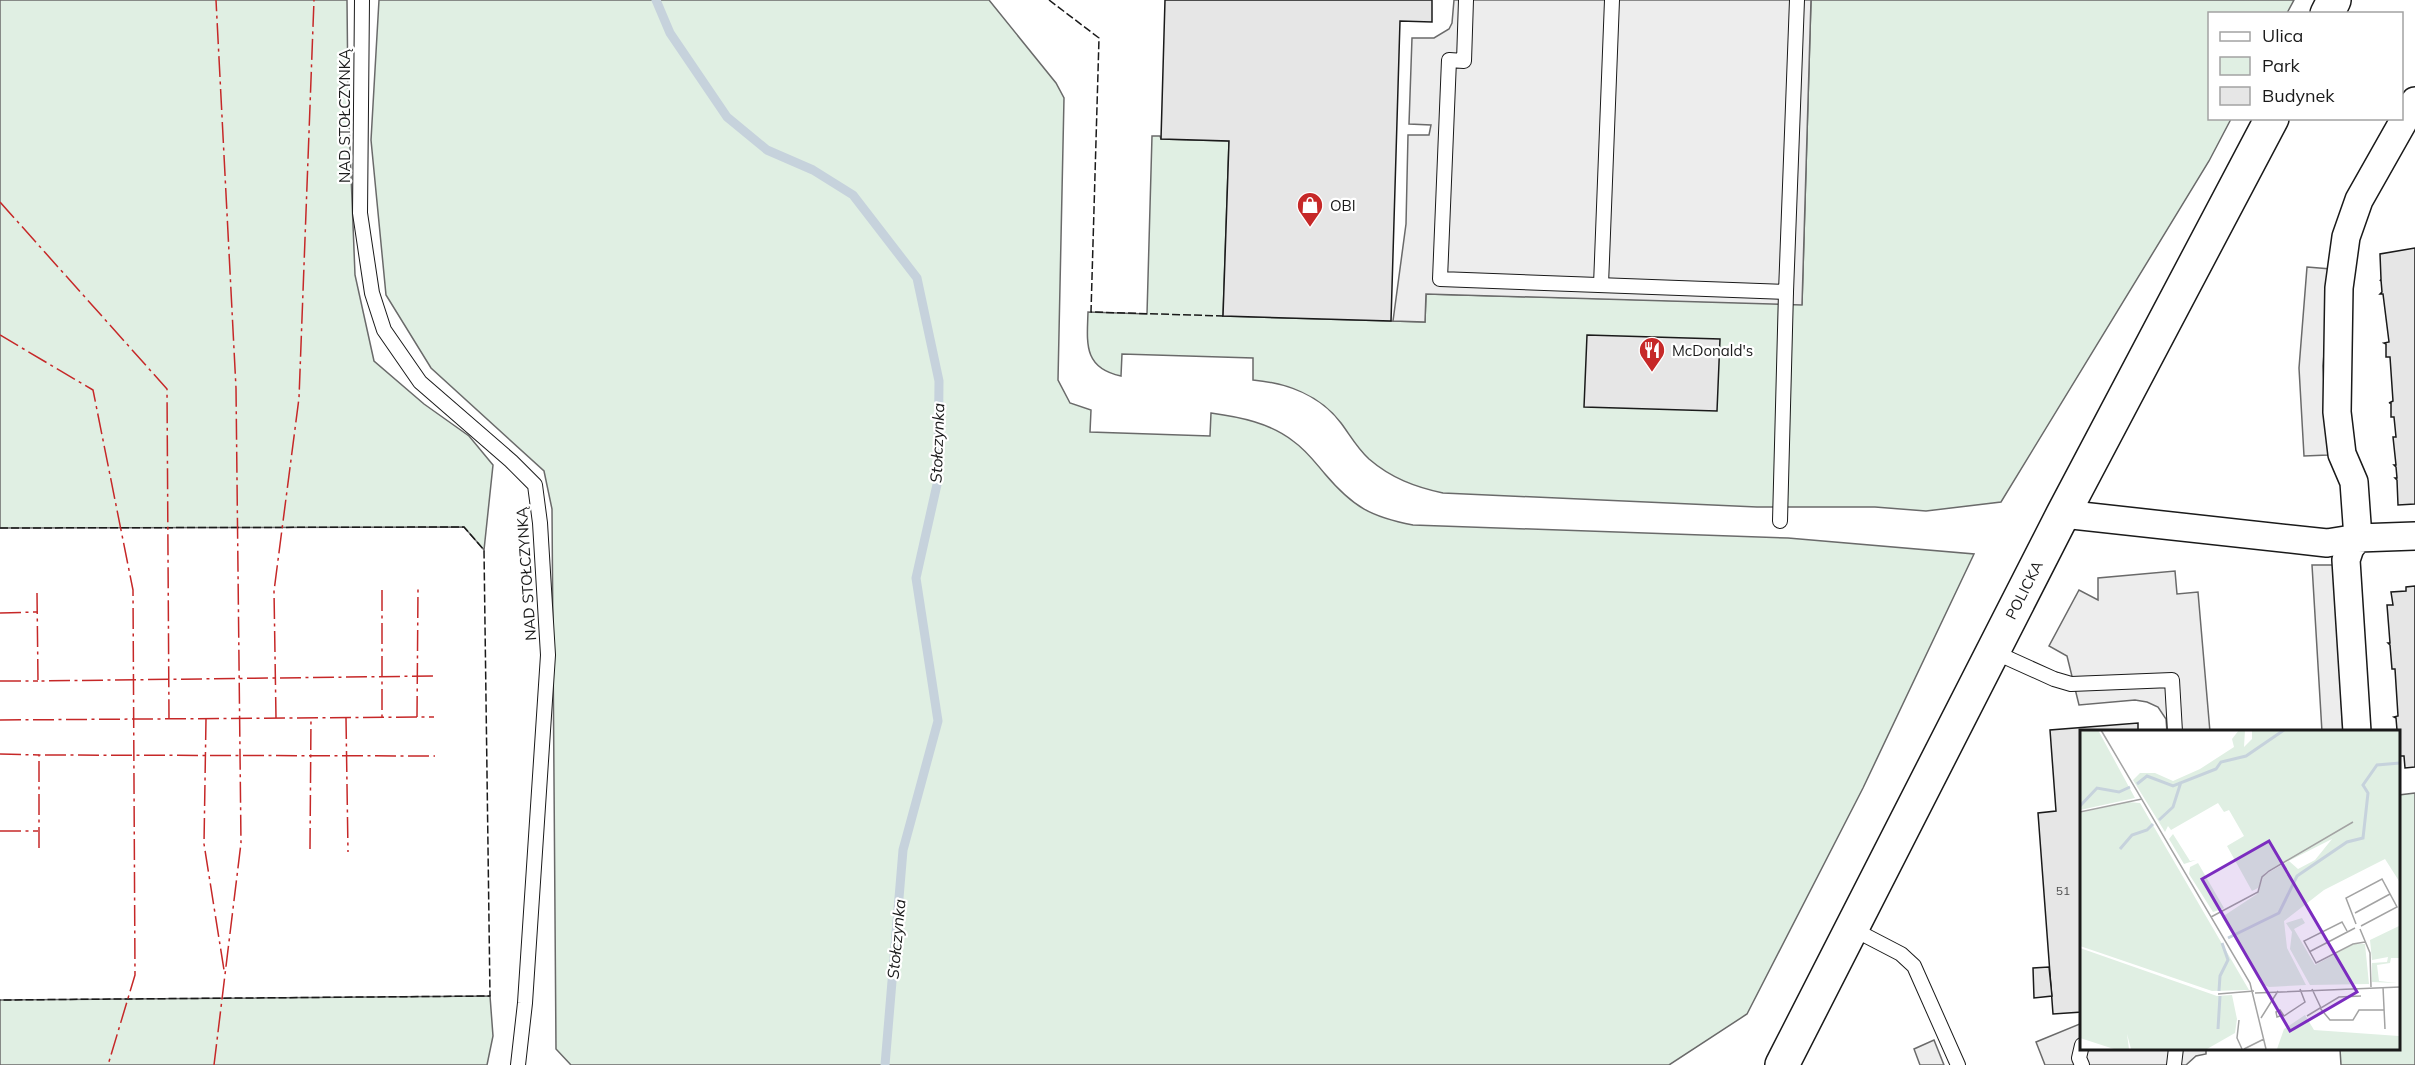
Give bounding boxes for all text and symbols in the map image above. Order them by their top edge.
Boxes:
legend [2208,12,2403,120]
text: Ulica [2262,24,2303,47]
street label: NAD STOŁCZYNKĄ [335,48,354,183]
text: Park [2262,54,2301,77]
text: Budynek [2262,84,2335,107]
shop icon: OBI [1295,190,1325,228]
place label: OBI [1330,196,1356,215]
restaurant icon: McDonald's [1637,335,1667,373]
place label: McDonald's [1672,341,1753,360]
water label: Stołczynka [926,402,948,483]
street label: NAD STOŁCZYNKĄ [512,506,540,641]
street label: POLICKA [2001,557,2047,623]
inset map [2080,730,2400,1050]
house number: 51 [2056,883,2070,898]
water label: Stołczynka [883,898,909,980]

